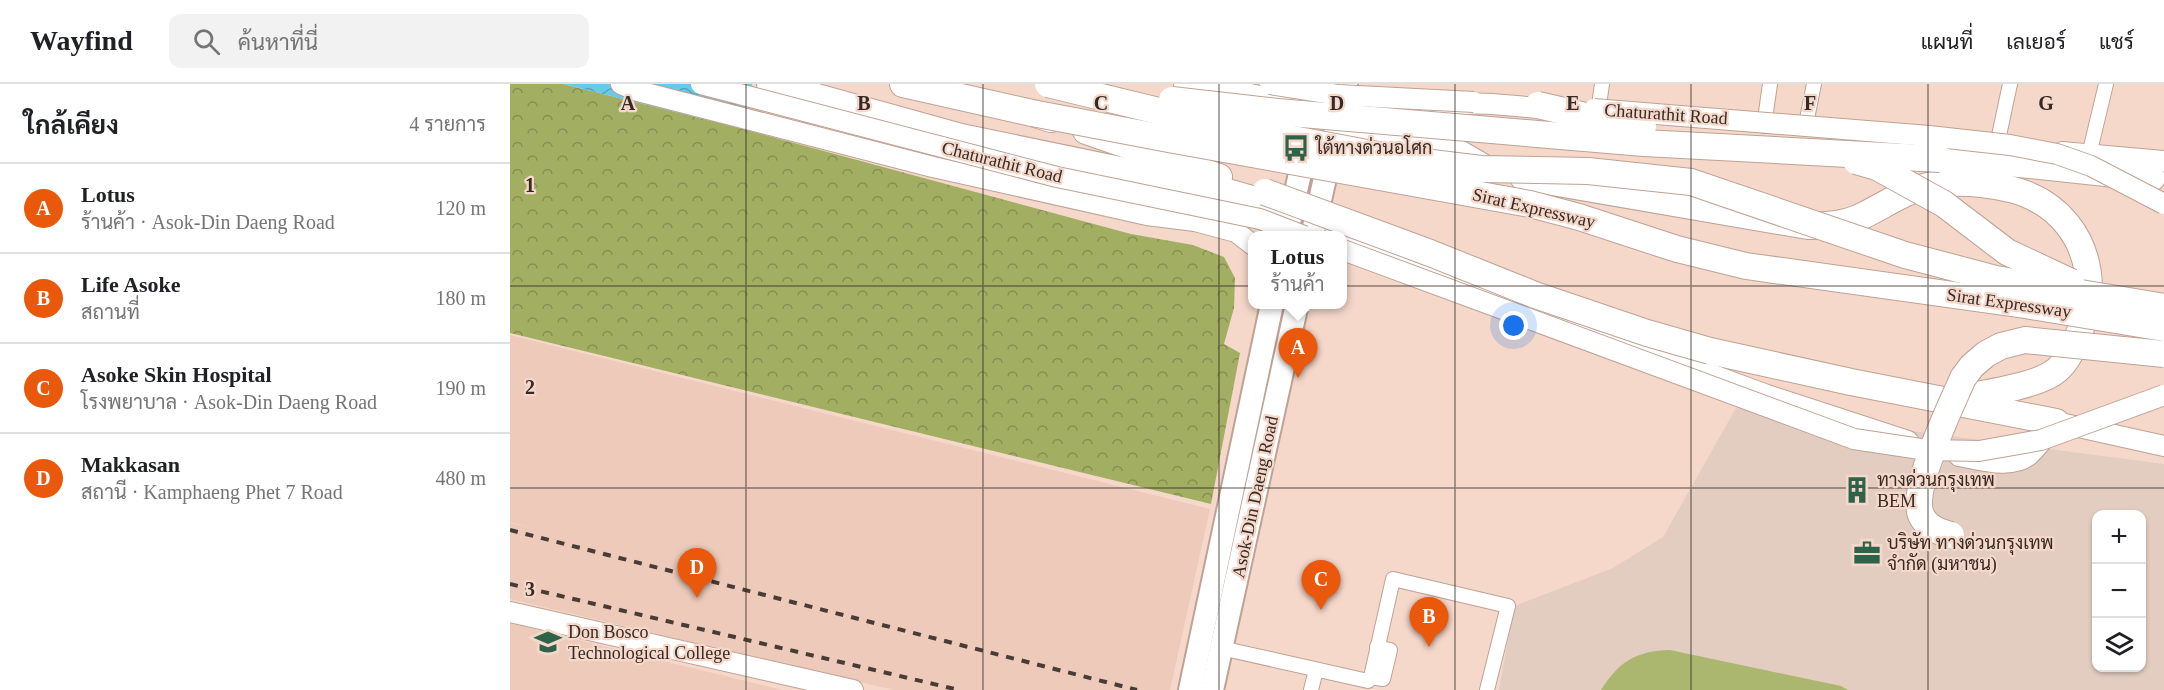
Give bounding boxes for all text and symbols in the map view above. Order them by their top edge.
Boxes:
search box [169,14,589,68]
text: Wayfind [30,25,133,56]
icon: search [190,25,223,58]
text: ค้นหาที่นี่ [238,30,318,55]
text: แผนที่ [1921,30,1973,54]
text: เลเยอร์ [2006,30,2066,54]
text: แชร์ [2099,30,2134,54]
text: A [621,92,636,114]
text: B [857,92,871,114]
text: C [1094,92,1108,114]
text: D [1330,92,1344,114]
text: E [1566,92,1580,114]
text: F [1804,92,1816,114]
text: G [2038,92,2054,114]
street label: Chaturathit Road [1604,100,1728,128]
text: ใกล้เคียง [24,111,119,140]
text: 4 รายการ [409,113,486,135]
bus stop icon: ใต้ทางด่วนอโศก [1281,133,1311,163]
place label: ใต้ทางด่วนอโศก [1314,135,1432,158]
street label: Chaturathit Road [940,137,1064,187]
text: 1 [525,174,535,196]
text: Lotus [81,182,135,207]
street label: Sirat Expressway [1471,184,1597,232]
text: A [36,197,51,219]
text: 120 m [435,197,486,219]
text: ร้านค้า · Asok-Din Daeng Road [81,211,335,233]
popup [1248,231,1347,309]
text: Lotus [1271,244,1324,269]
text: Life Asoke [81,272,181,297]
text: ร้านค้า [1271,273,1324,295]
street label: Sirat Expressway [1945,284,2073,322]
text: B [37,287,50,309]
text: 180 m [435,287,486,309]
text: สถานที่ [81,301,140,323]
your location [1499,311,1528,340]
pin: A [1278,328,1318,378]
text: Asoke Skin Hospital [81,362,272,387]
text: 2 [525,376,535,398]
text: C [36,377,51,399]
text: 190 m [435,377,486,399]
text: โรงพยาบาล · Asok-Din Daeng Road [81,391,377,413]
street label: Asok-Din Daeng Road [1228,414,1282,580]
text: Makkasan [81,452,180,477]
text: D [36,467,51,489]
text: 480 m [435,467,486,489]
place label: ทางด่วนกรุงเทพ BEM [1877,468,1995,511]
building icon: ทางด่วนกรุงเทพ BEM [1842,475,1872,505]
text: สถานี · Kamphaeng Phet 7 Road [81,481,343,503]
map controls [2092,510,2146,672]
button: + [2092,510,2146,564]
place label: บริษัท ทางด่วนกรุงเทพ จำกัด (มหาชน) [1887,531,2054,575]
office icon: บริษัท ทางด่วนกรุงเทพ จำกัด (มหาชน) [1852,538,1882,568]
pin: D [678,548,717,598]
pin: C [1302,560,1340,610]
button: − [2092,564,2146,618]
text: 3 [525,578,535,600]
pin: B [1410,598,1448,647]
button: layers [2092,618,2146,672]
place label: Don Bosco Technological College [568,622,730,663]
school or university icon: Don Bosco Technological College [533,627,563,657]

